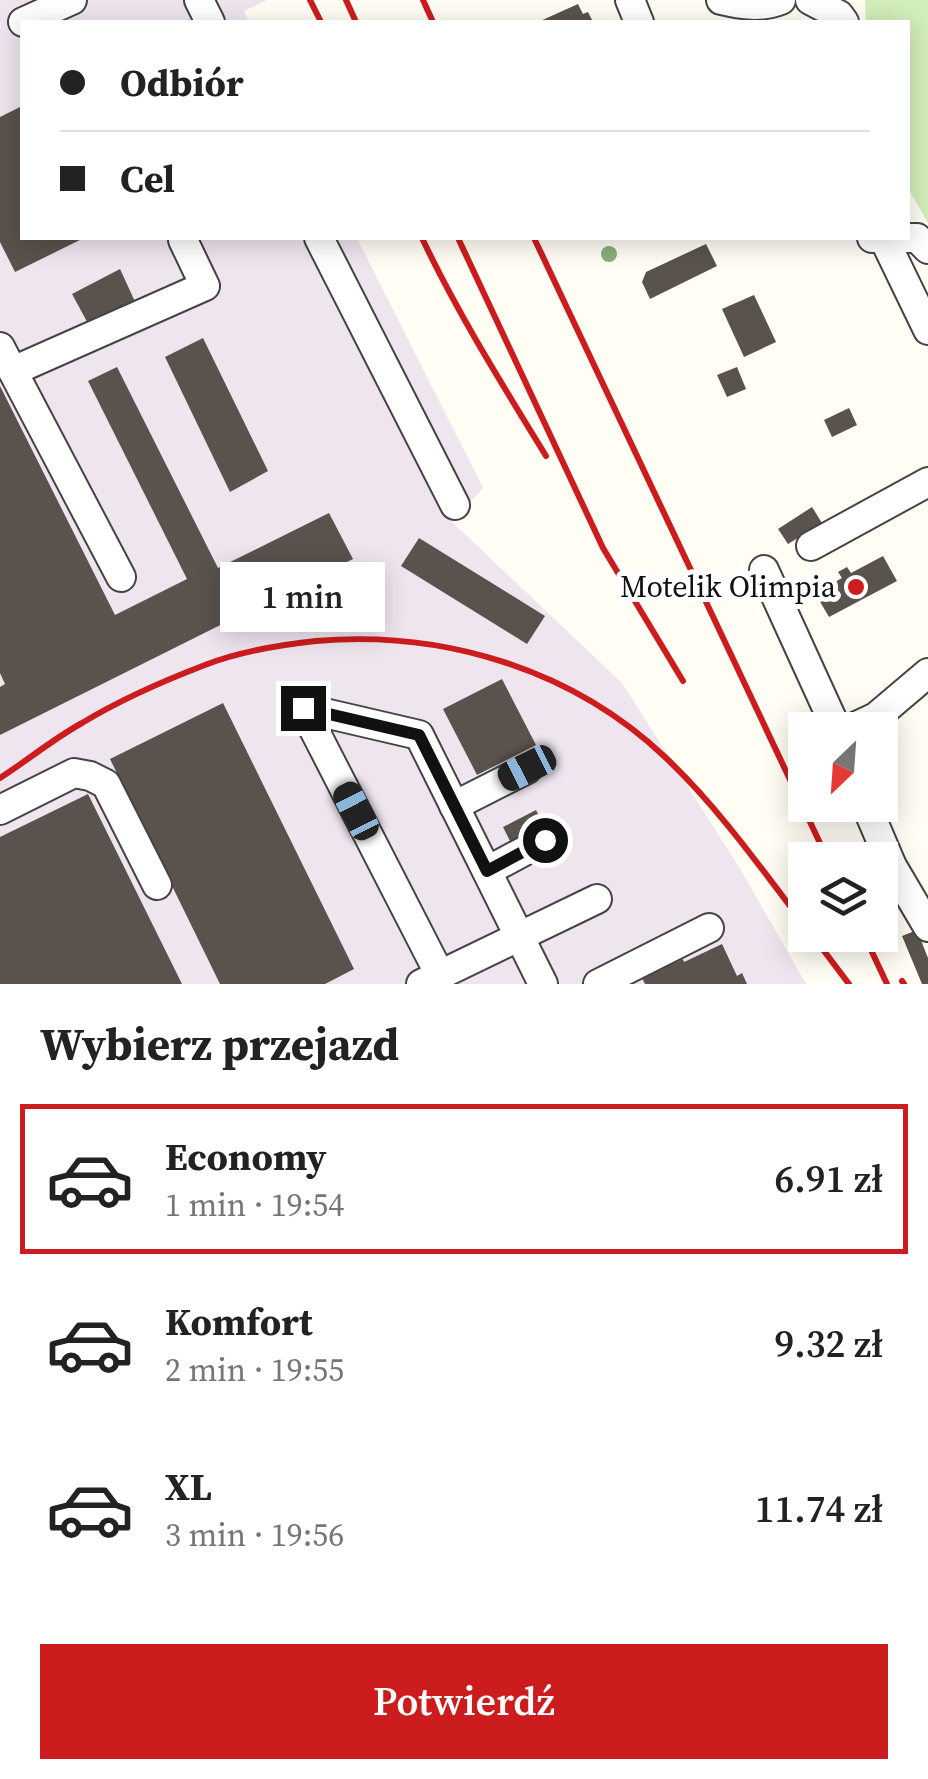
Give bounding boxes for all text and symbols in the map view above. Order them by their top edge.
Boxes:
text: Odbiór [120,57,244,109]
text: Cel [120,153,175,205]
callout: 1 min [220,563,386,633]
place label: Motelik Olimpia [620,566,837,607]
text: 1 min [261,575,344,619]
marker: Motelik Olimpia [845,576,867,598]
route end [281,686,326,731]
north arrow [788,712,898,822]
map controls [788,712,898,952]
car [493,741,561,795]
car [329,777,383,845]
route start [523,818,568,863]
button: layers [788,842,898,952]
text: Wybierz przejazd [40,1013,399,1075]
text: Economy [165,1131,327,1183]
icon: car [45,1134,135,1224]
text: 6.91 zł [775,1153,883,1205]
text: 1 min · 19:54 [165,1183,344,1227]
text: Komfort [165,1296,313,1348]
icon: car [45,1299,135,1389]
text: 9.32 zł [775,1318,883,1370]
text: 2 min · 19:55 [165,1348,344,1392]
text: XL [165,1461,212,1513]
icon: car [45,1464,135,1554]
text: 11.74 zł [755,1483,883,1535]
text: 3 min · 19:56 [165,1513,344,1557]
button: Potwierdź [40,1644,888,1759]

